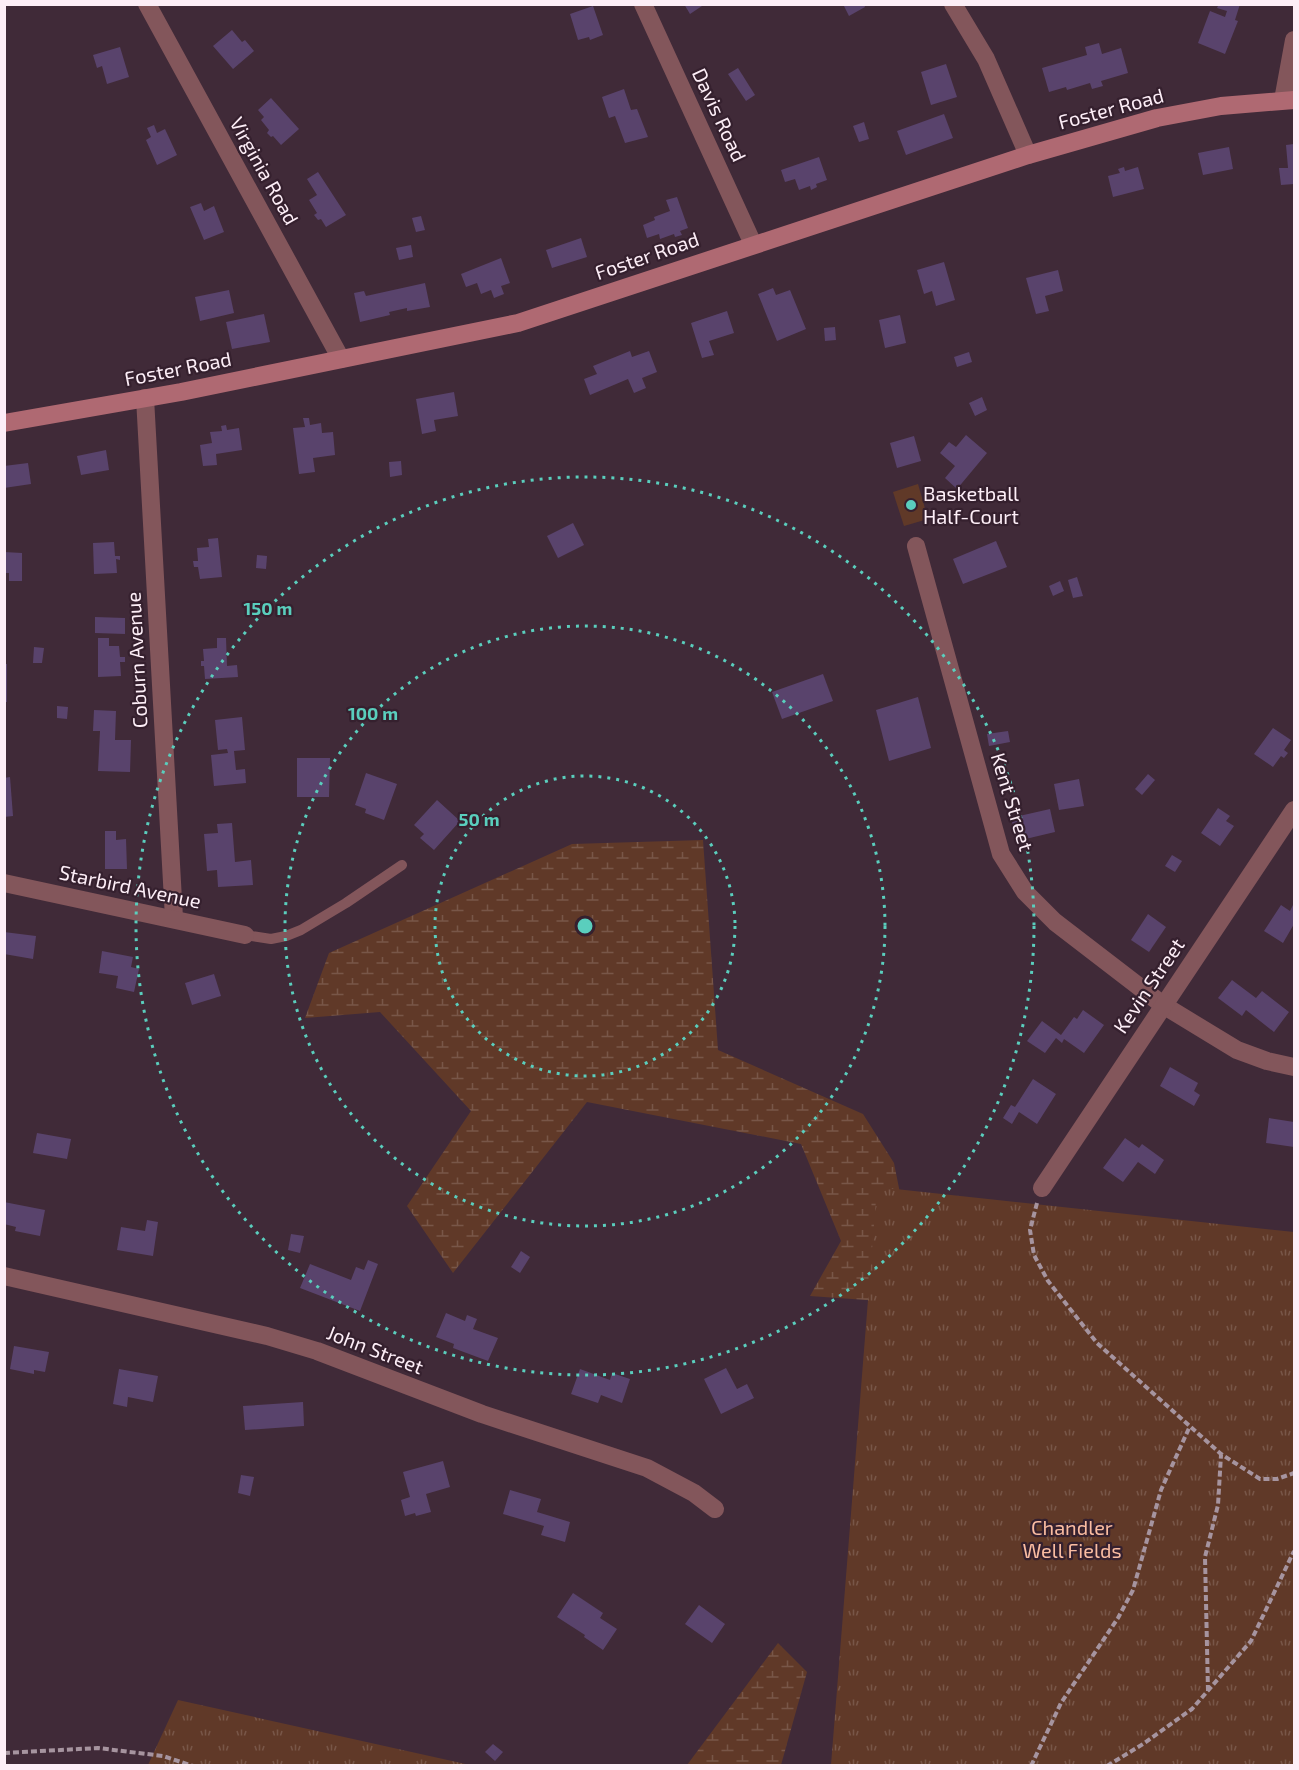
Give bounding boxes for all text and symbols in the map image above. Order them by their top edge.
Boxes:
street label: Davis Road [688,64,752,165]
street label: Foster Road [1055,82,1166,134]
street label: Virginia Road [225,113,304,228]
street label: Foster Road [591,226,702,284]
street label: Foster Road [122,346,233,390]
place label: Basketball Half-Court [923,481,1019,528]
marker: Basketball Half-Court [904,498,918,512]
street label: Coburn Avenue [120,591,152,729]
text: 150 m [244,597,292,619]
text: 100 m [348,702,398,724]
street label: Kent Street [987,750,1039,854]
text: 50 m [458,808,500,830]
street label: Starbird Avenue [57,859,203,913]
centre of rings [575,916,595,936]
street label: Kevin Street [1108,933,1189,1038]
street label: John Street [324,1320,427,1379]
park label: Chandler Well Fields [1022,1515,1122,1562]

